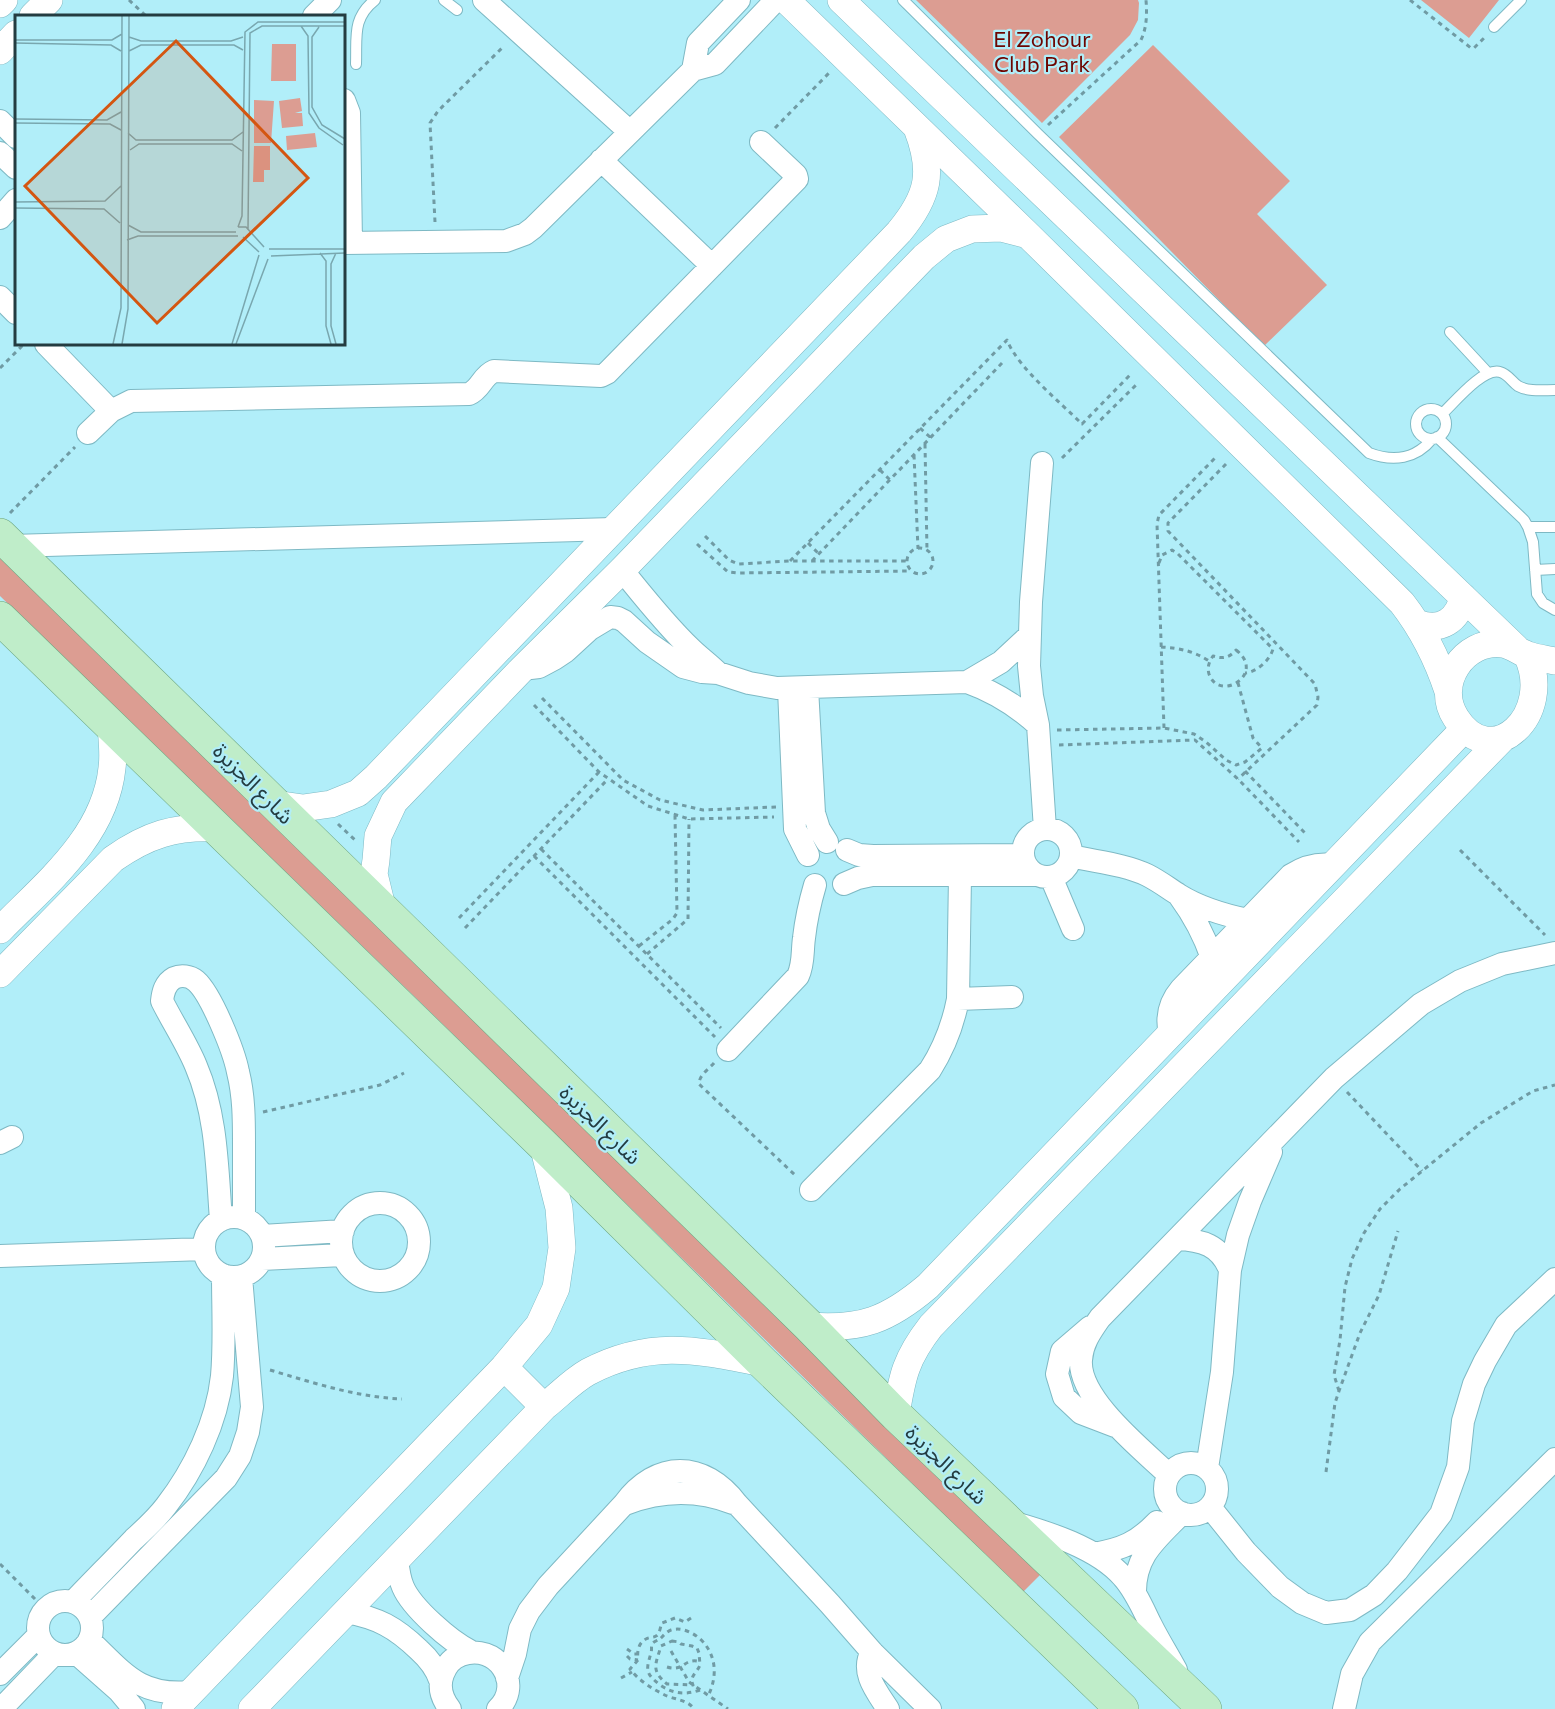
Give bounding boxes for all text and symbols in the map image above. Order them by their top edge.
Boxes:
inset map [15,15,345,345]
park label: El Zohour Club Park [993,25,1091,77]
street label: شارع الجزيرة [205,737,300,832]
street label: شارع الجزيرة [552,1078,648,1173]
street label: شارع الجزيرة [898,1418,994,1513]

